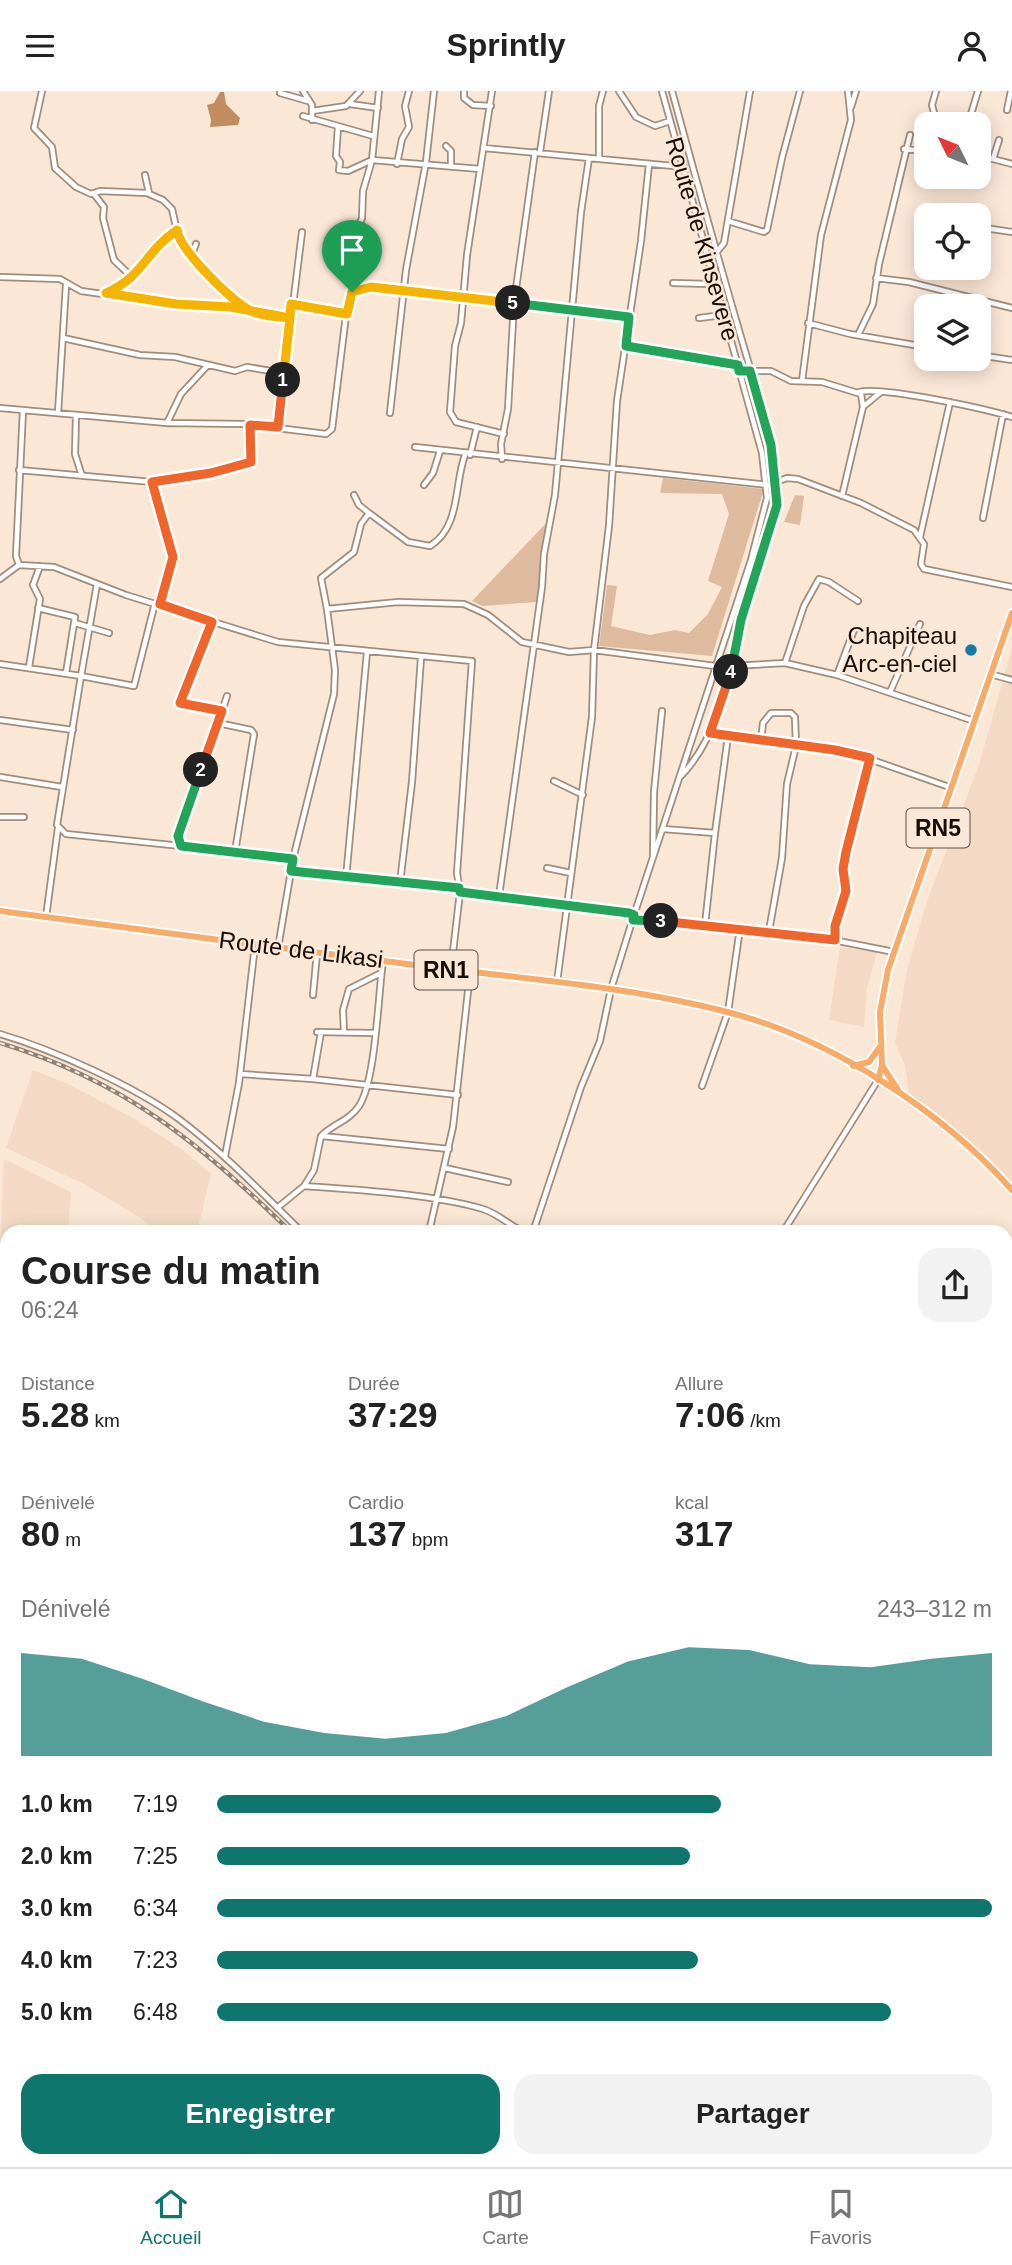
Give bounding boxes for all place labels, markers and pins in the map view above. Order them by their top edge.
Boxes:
pin [322,220,382,292]
pin: 5 [496,285,530,321]
pin: 1 [266,363,300,397]
place label: Chapiteau Arc-en-ciel [842,622,957,677]
marker: Chapiteau Arc-en-ciel [963,642,979,658]
pin: 4 [714,655,748,689]
pin: 2 [184,753,218,787]
pin: 3 [644,903,678,939]

